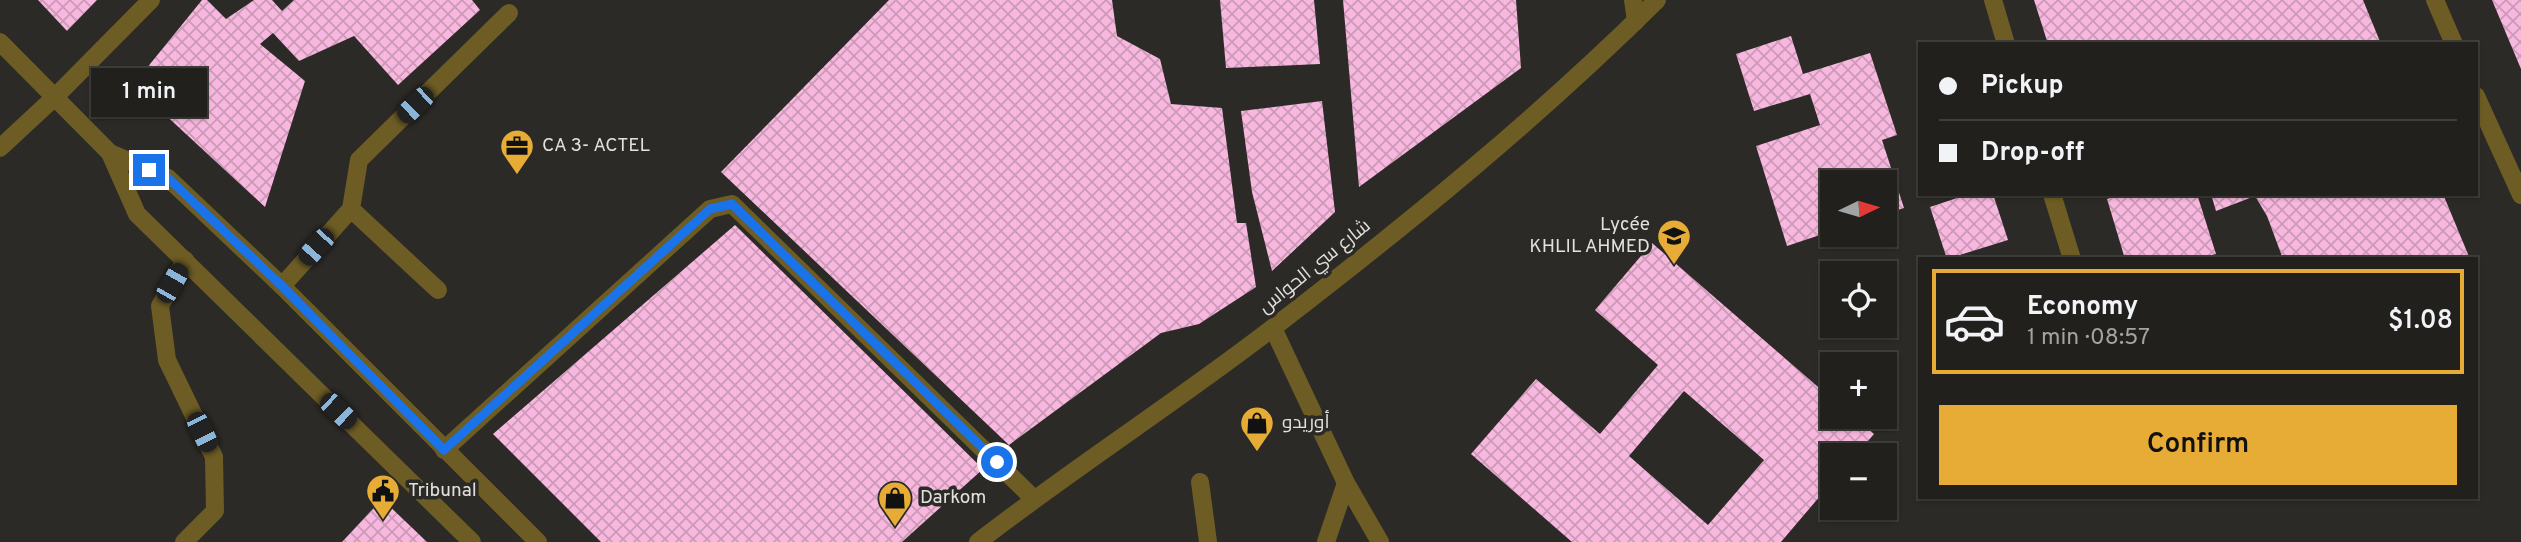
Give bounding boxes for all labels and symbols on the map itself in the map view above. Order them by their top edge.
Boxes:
callout: 1 min [91,68,207,118]
car [393,83,438,127]
office icon: CA 3- ACTEL [498,127,536,176]
place label: CA 3- ACTEL [542,134,651,158]
route end [133,154,165,186]
north arrow [1820,170,1897,247]
place label: Lycée KHLIL AHMED [1529,213,1650,259]
street label: شارع سي الحواس [1254,214,1377,320]
school or university icon: Lycée KHLIL AHMED [1655,217,1693,266]
car [295,224,338,270]
car [153,260,192,306]
car [316,389,361,433]
shop icon: أوريدو [1238,404,1276,453]
car [184,409,221,455]
place label: أوريدو [1282,410,1330,435]
route start [981,446,1013,478]
public building icon: Tribunal [364,472,402,521]
place label: Tribunal [408,479,477,503]
shop icon: Darkom [876,479,914,528]
place label: Darkom [920,486,986,510]

